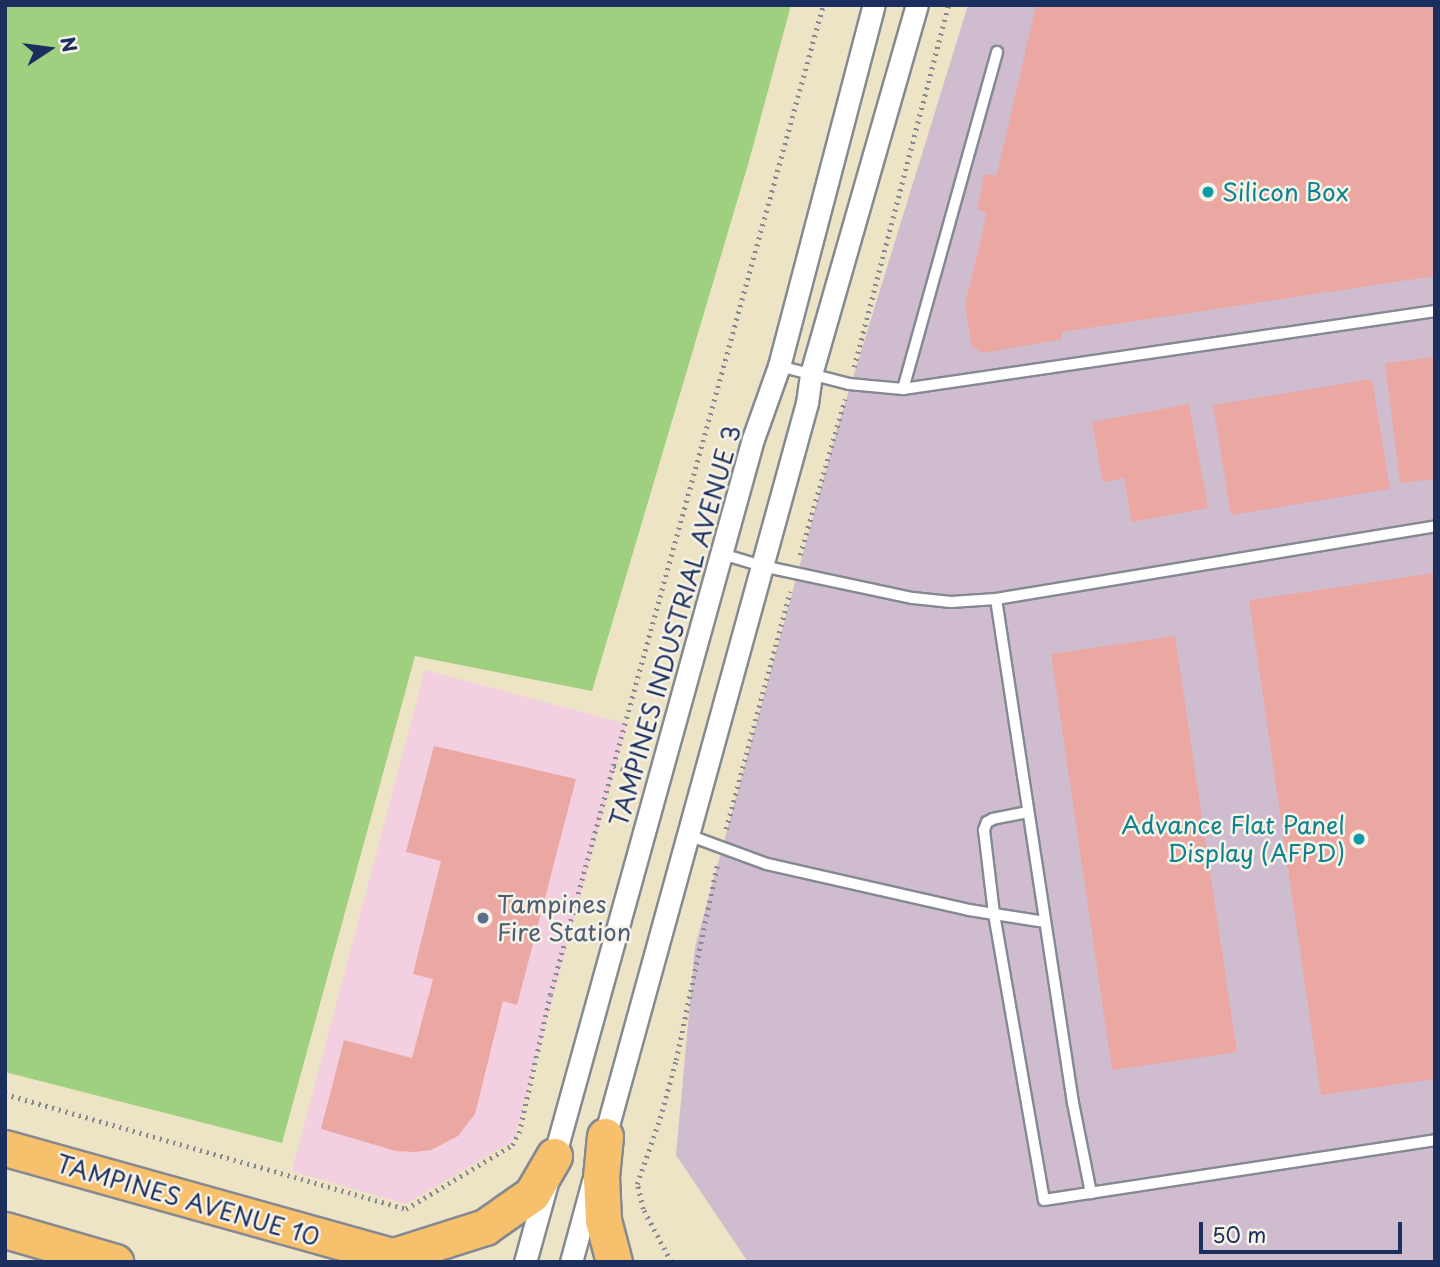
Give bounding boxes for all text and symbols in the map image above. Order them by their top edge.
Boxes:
north arrow [14,14,84,84]
text: N [54,34,85,55]
place label: Silicon Box [1222,178,1349,206]
marker: Silicon Box [1200,184,1216,200]
street label: TAMPINES INDUSTRIAL AVENUE 3 [604,422,746,830]
place label: Advance Flat Panel Display (AFPD) [1121,811,1345,867]
marker: Advance Flat Panel Display (AFPD) [1351,831,1367,847]
place label: Tampines Fire Station [497,890,631,946]
marker: Tampines Fire Station [475,910,491,926]
street label: TAMPINES AVENUE 10 [54,1149,322,1251]
scale bar [1202,1208,1405,1252]
text: 50 m [1212,1218,1266,1250]

